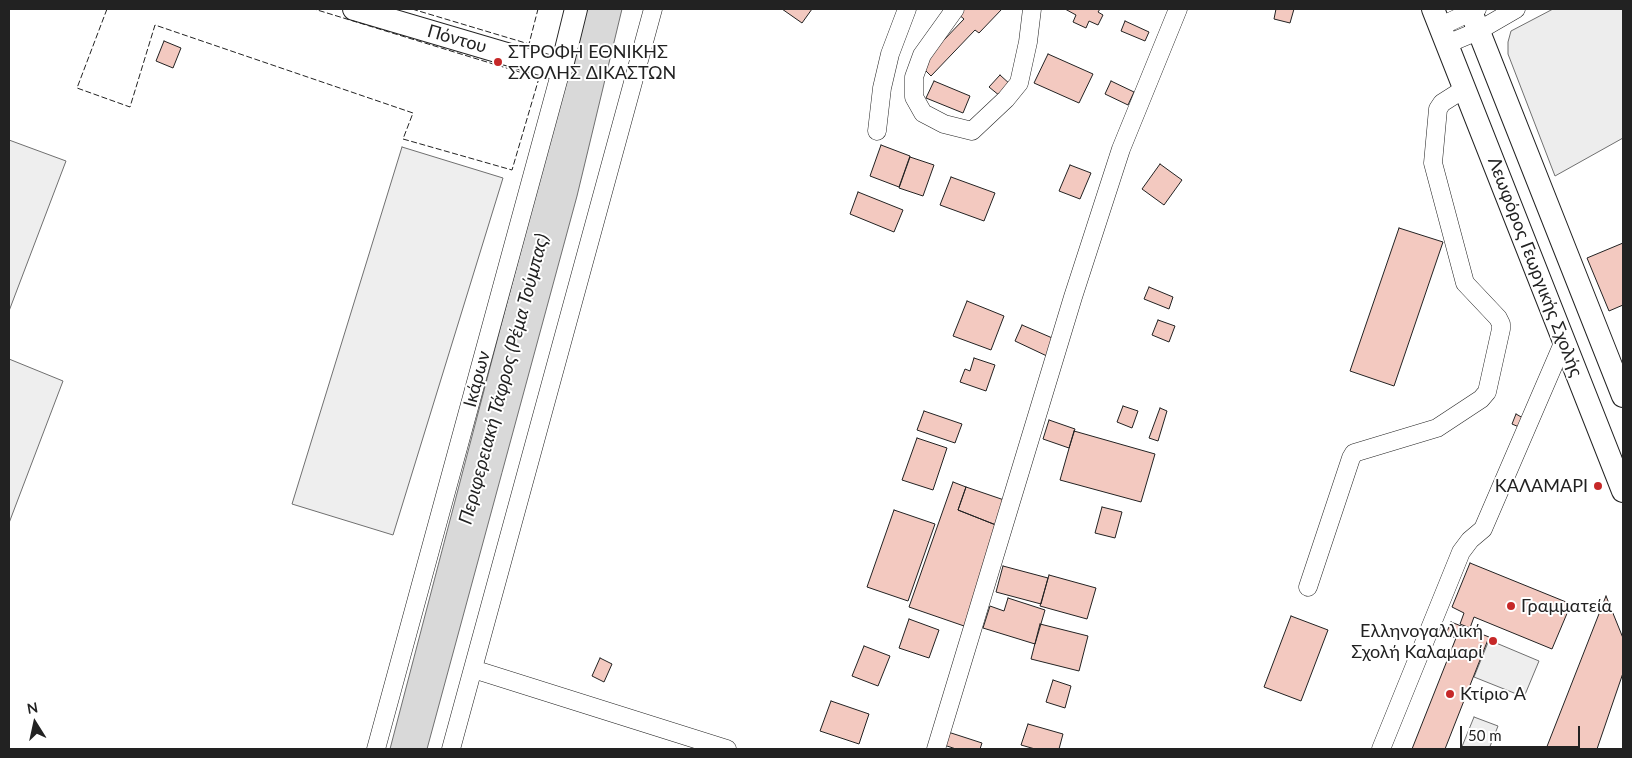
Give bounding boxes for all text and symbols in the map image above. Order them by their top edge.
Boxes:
street label: Πόντου [425,20,489,58]
place label: ΣΤΡΟΦΗ ΕΘΝΙΚΗΣ ΣΧΟΛΗΣ ΔΙΚΑΣΤΩΝ [508,41,676,84]
marker: ΣΤΡΟΦΗ ΕΘΝΙΚΗΣ ΣΧΟΛΗΣ ΔΙΚΑΣΤΩΝ [492,56,504,68]
street label: Λεωφόρος Γεωργικής Σχολής [1483,154,1587,380]
water label: Περιφερειακή Τάφρος (Ρέμα Τούμπας) [454,231,554,527]
street label: Ικάρων [459,349,495,409]
place label: ΚΑΛΑΜΑΡΙ [1495,475,1588,497]
marker: ΚΑΛΑΜΑΡΙ [1592,480,1604,492]
place label: Γραμματεία [1521,595,1612,617]
marker: Γραμματεία [1505,600,1517,612]
place label: Ελληνογαλλική Σχολή Καλαμαρί [1351,620,1483,662]
marker: Ελληνογαλλική Σχολή Καλαμαρί [1487,635,1499,647]
place label: Κτίριο Α [1460,683,1526,705]
marker: Κτίριο Α [1444,688,1456,700]
north arrow [10,698,60,748]
text: N [26,698,39,717]
scale bar [1462,716,1582,748]
text: 50 m [1468,726,1502,744]

